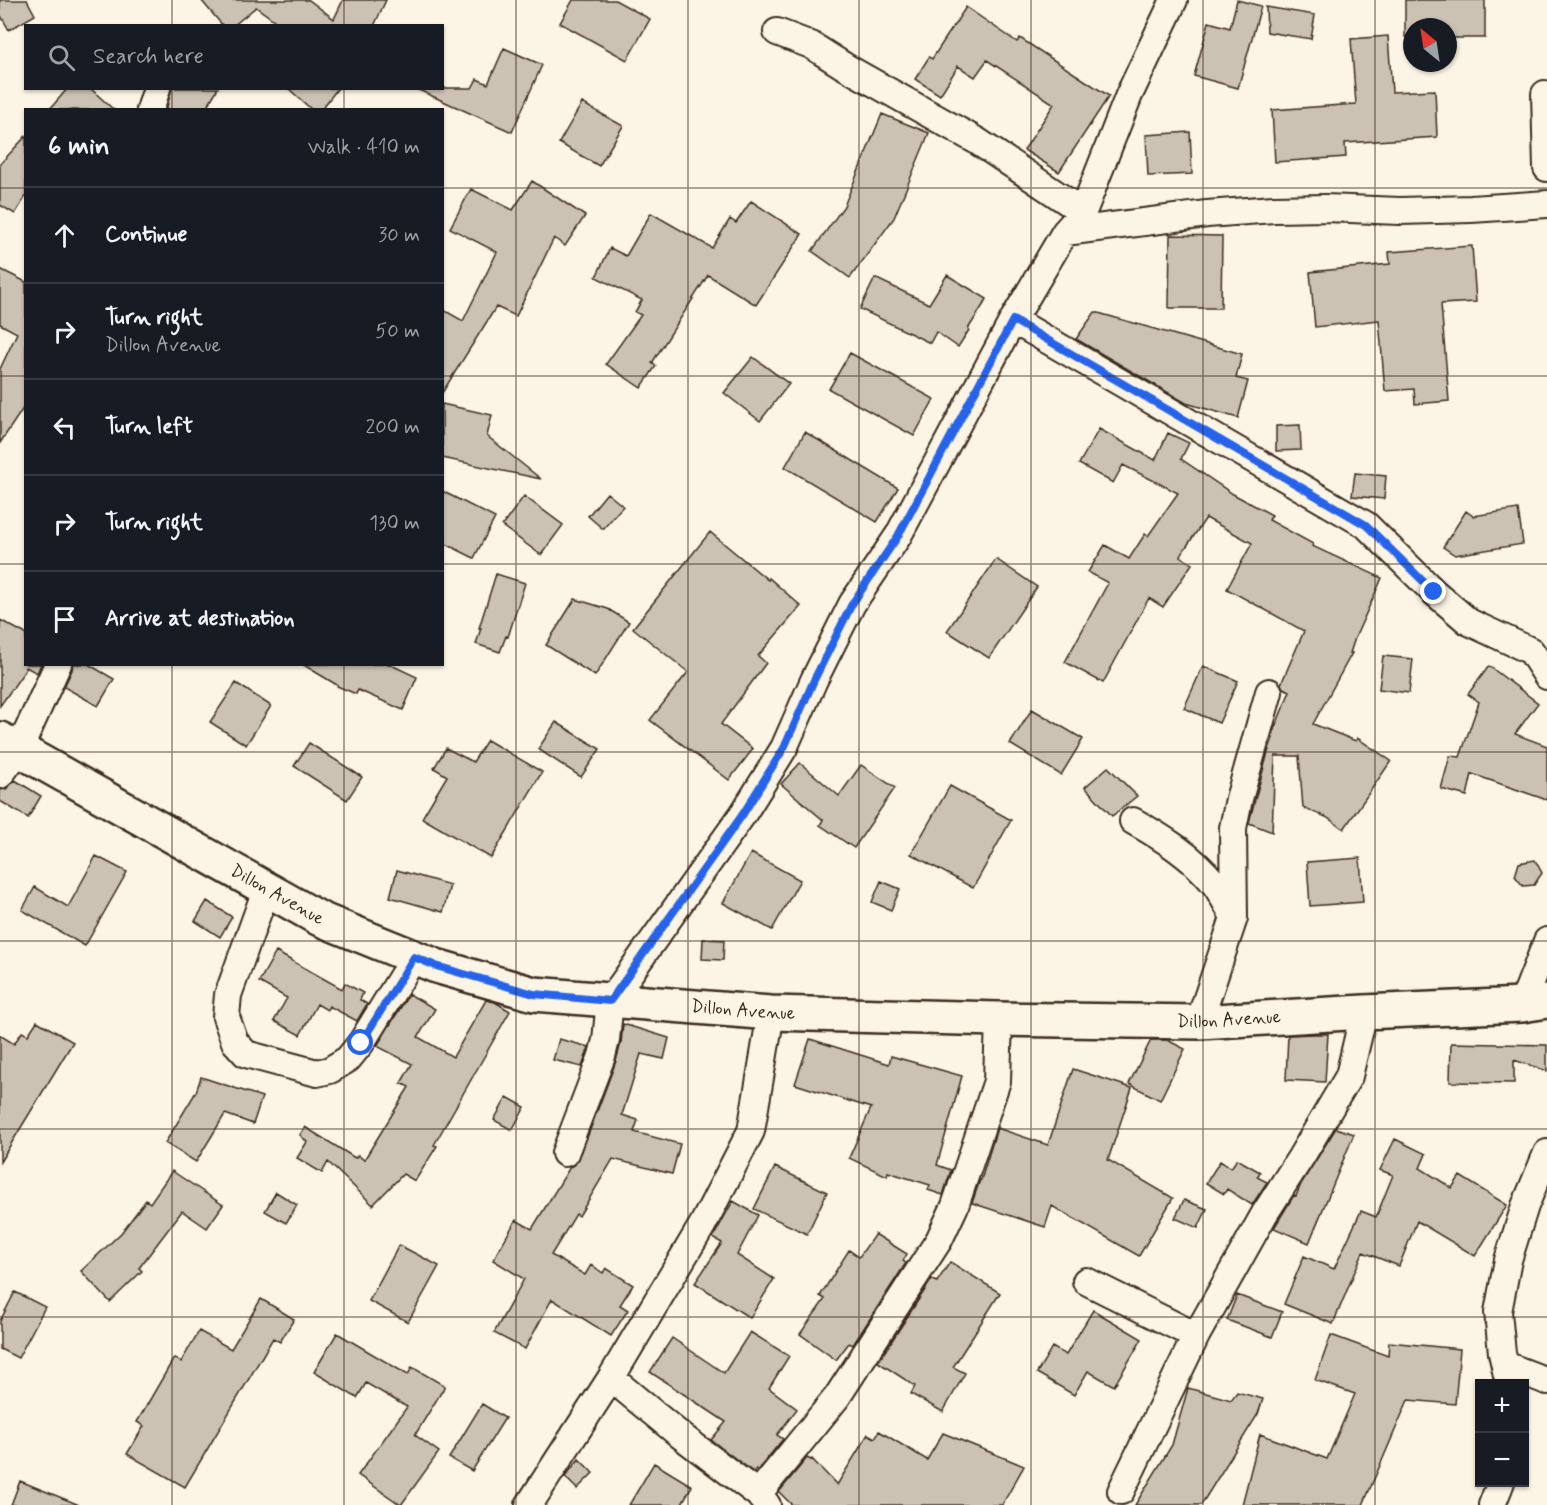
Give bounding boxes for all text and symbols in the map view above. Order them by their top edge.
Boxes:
north arrow [1403,18,1457,72]
search box [24,24,444,90]
icon: search [45,41,78,74]
text: Search here [93,43,204,71]
text: 6 min [48,130,110,164]
text: Walk · 410 m [308,134,420,161]
icon: ahead [48,219,81,252]
text: Continue [105,221,187,249]
text: 30 m [378,222,420,249]
text: Turn right [105,304,203,332]
icon: right [48,315,81,348]
text: 50 m [375,318,420,345]
text: Dillon Avenue [105,332,221,359]
icon: left [48,411,81,444]
text: Turn left [105,413,193,441]
text: 200 m [365,414,420,441]
icon: right [48,507,81,540]
text: Turn right [105,509,203,537]
text: 130 m [369,510,420,537]
route end [1420,578,1446,604]
icon: arrive [48,603,81,636]
text: Arrive at destination [105,605,295,633]
street label: Dillon Avenue [226,859,329,931]
street label: Dillon Avenue [690,995,795,1026]
street label: Dillon Avenue [1177,1005,1282,1034]
route start [347,1029,373,1055]
map controls [1475,1379,1529,1487]
button: + [1475,1379,1529,1433]
button: − [1475,1433,1529,1487]

